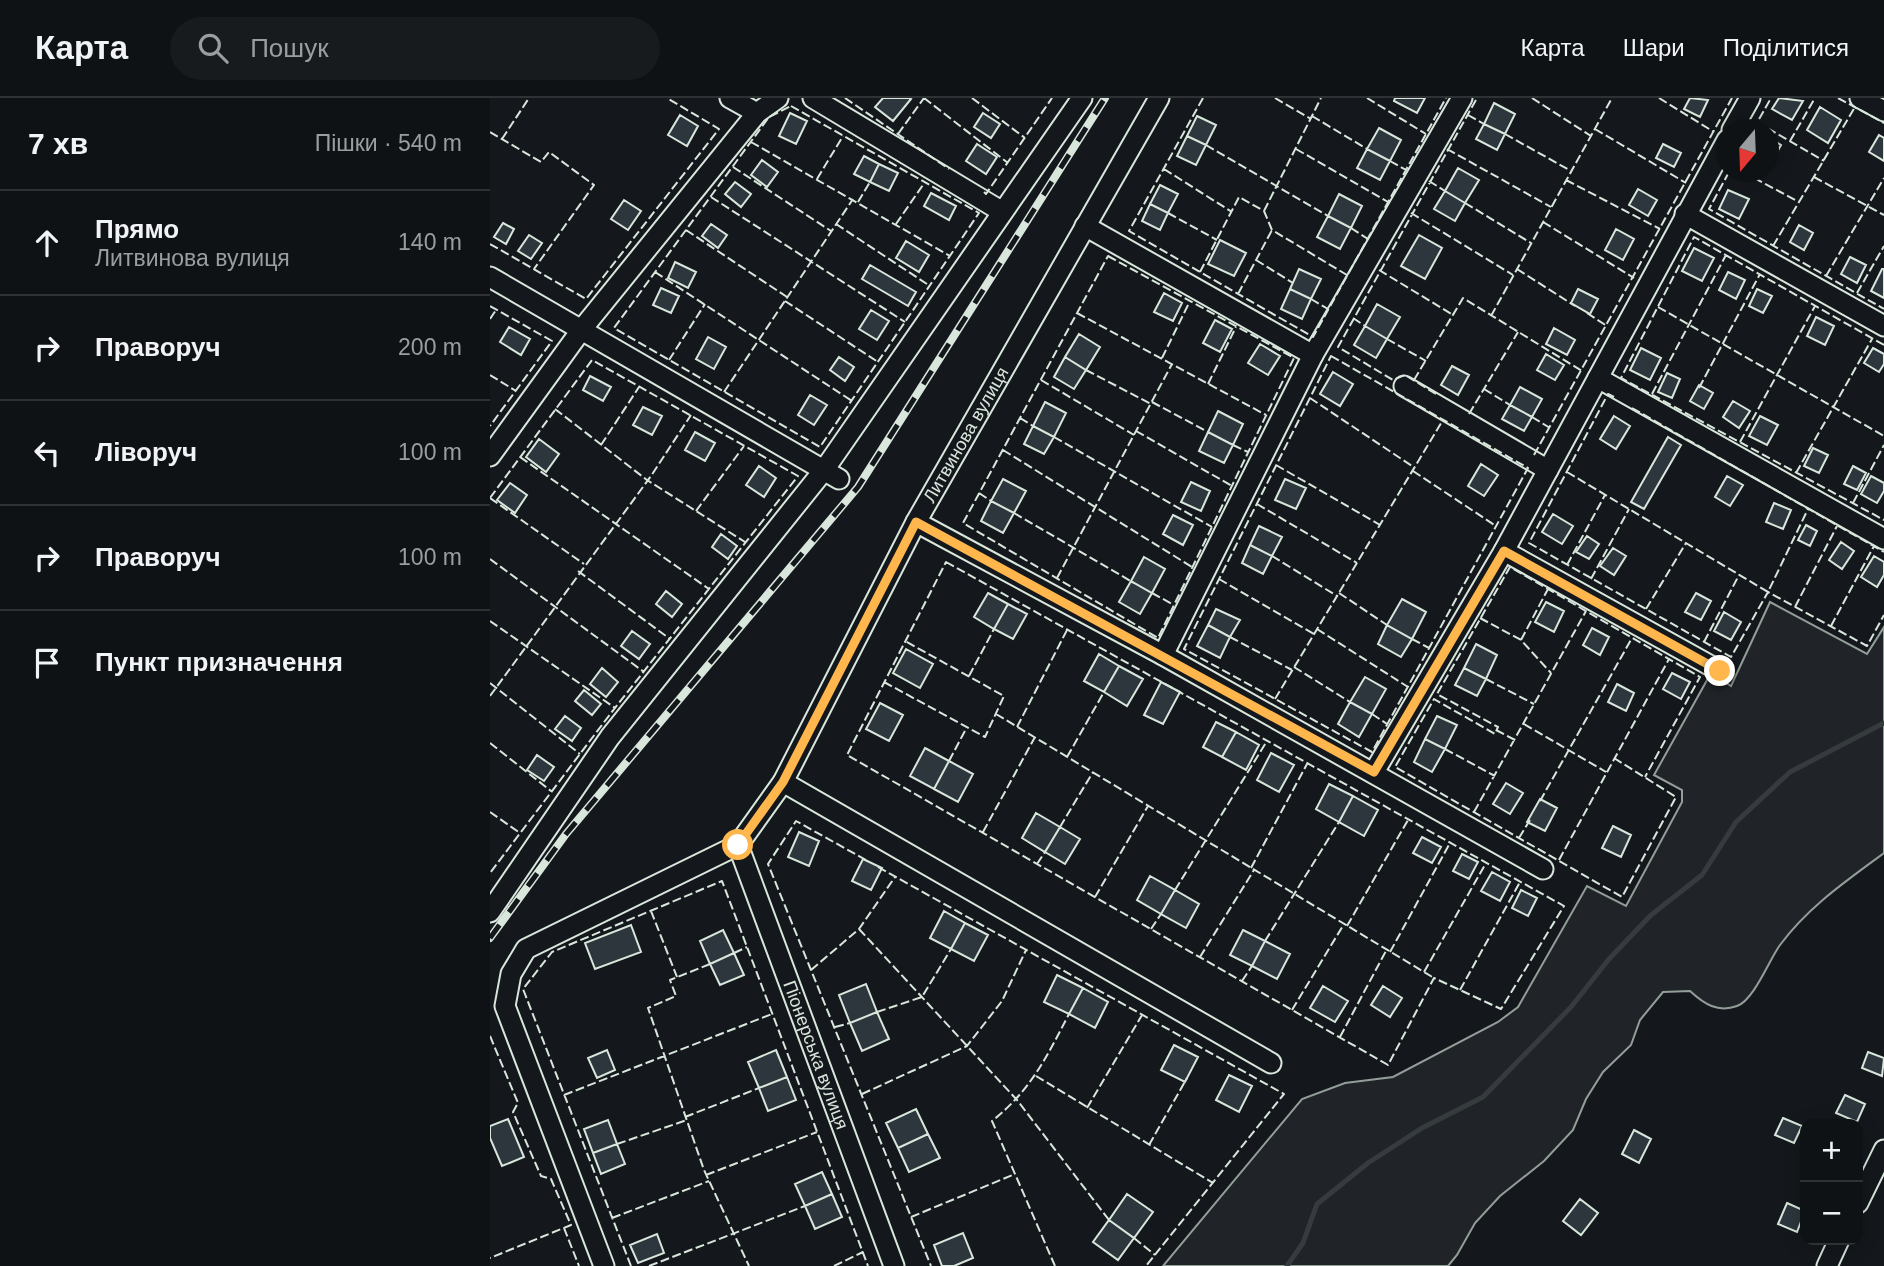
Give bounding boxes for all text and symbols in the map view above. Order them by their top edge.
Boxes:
search box [170,17,660,80]
text: Карта [35,29,128,66]
icon: search [194,29,232,67]
text: Пошук [250,33,329,63]
text: Карта [1520,34,1585,61]
text: Шари [1623,34,1685,61]
text: Поділитися [1723,34,1849,61]
north arrow [1716,119,1779,182]
text: 7 хв [28,127,88,160]
text: Пішки · 540 m [315,130,462,156]
text: Прямо [95,214,179,244]
icon: ahead [28,224,66,262]
text: 140 m [398,229,462,255]
text: Литвинова вулиця [95,245,290,271]
icon: right [28,329,66,367]
text: Праворуч [95,332,221,362]
text: 200 m [398,334,462,360]
street label: Литвинова вулиця [919,364,1013,506]
icon: left [28,434,66,472]
text: Ліворуч [95,437,197,467]
text: 100 m [398,439,462,465]
icon: right [28,539,66,577]
text: Праворуч [95,542,221,572]
text: 100 m [398,544,462,570]
icon: arrive [28,644,66,682]
text: Пункт призначення [95,647,343,677]
route end [1704,655,1735,686]
route start [722,829,753,860]
street label: Піонерська вулиця [779,978,852,1132]
map controls [1800,1119,1863,1245]
button: + [1800,1119,1863,1182]
button: − [1800,1182,1863,1245]

